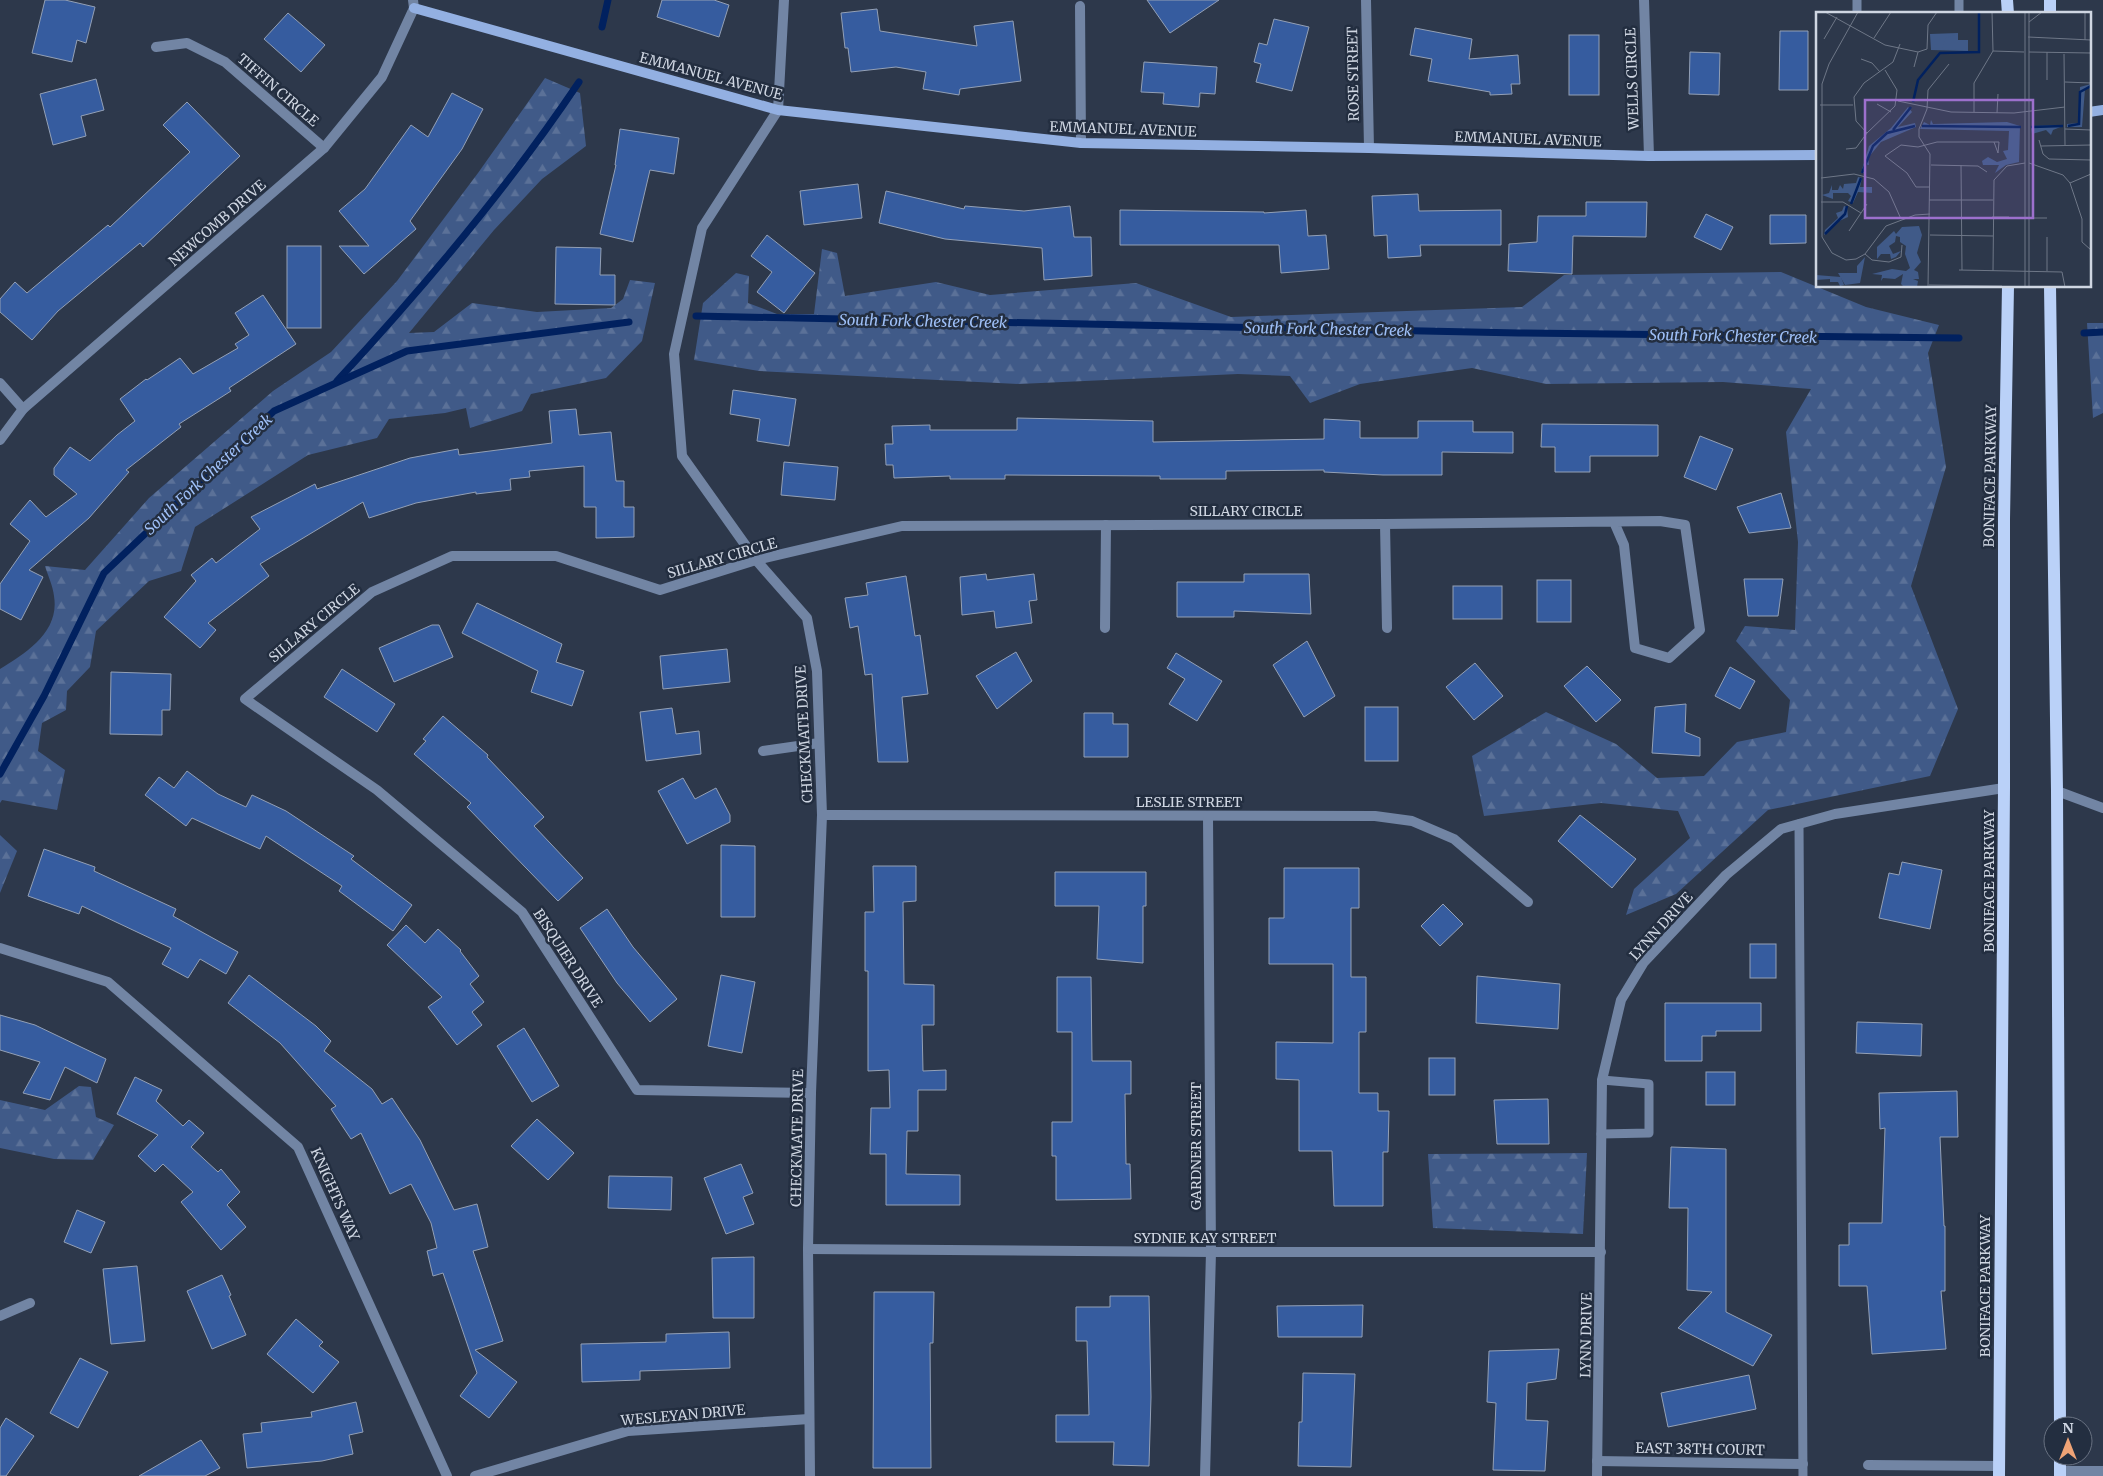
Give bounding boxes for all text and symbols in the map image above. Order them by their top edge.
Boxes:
inset map [1816,12,2090,288]
street label: ROSE STREET [1343,26,1363,122]
street label: WELLS CIRCLE [1621,27,1643,131]
street label: EMMANUEL AVENUE [638,48,785,104]
street label: TIFFIN CIRCLE [234,50,322,130]
street label: EMMANUEL AVENUE [1049,117,1197,141]
street label: EMMANUEL AVENUE [1454,127,1602,151]
street label: NEWCOMB DRIVE [165,176,269,270]
water label: South Fork Chester Creek [839,310,1008,332]
water label: South Fork Chester Creek [1244,318,1413,340]
water label: South Fork Chester Creek [1649,325,1818,347]
street label: BONIFACE PARKWAY [1980,404,2000,548]
water label: South Fork Chester Creek [140,409,277,538]
street label: SILLARY CIRCLE [1190,502,1303,520]
street label: SILLARY CIRCLE [665,534,779,582]
street label: SILLARY CIRCLE [265,580,363,666]
street label: CHECKMATE DRIVE [791,665,817,803]
street label: LESLIE STREET [1136,793,1243,811]
street label: BONIFACE PARKWAY [1980,809,1998,952]
street label: LYNN DRIVE [1626,888,1696,964]
street label: BISQUIER DRIVE [529,905,607,1011]
street label: CHECKMATE DRIVE [787,1069,807,1207]
street label: GARDNER STREET [1187,1082,1205,1210]
street label: KNIGHTS WAY [307,1145,364,1244]
street label: BONIFACE PARKWAY [1976,1214,1994,1357]
street label: SYDNIE KAY STREET [1134,1229,1277,1247]
street label: LYNN DRIVE [1576,1292,1596,1378]
street label: WESLEYAN DRIVE [619,1401,746,1429]
north arrow [2043,1416,2093,1466]
text: N [2062,1419,2074,1437]
street label: EAST 38TH COURT [1635,1439,1765,1459]

